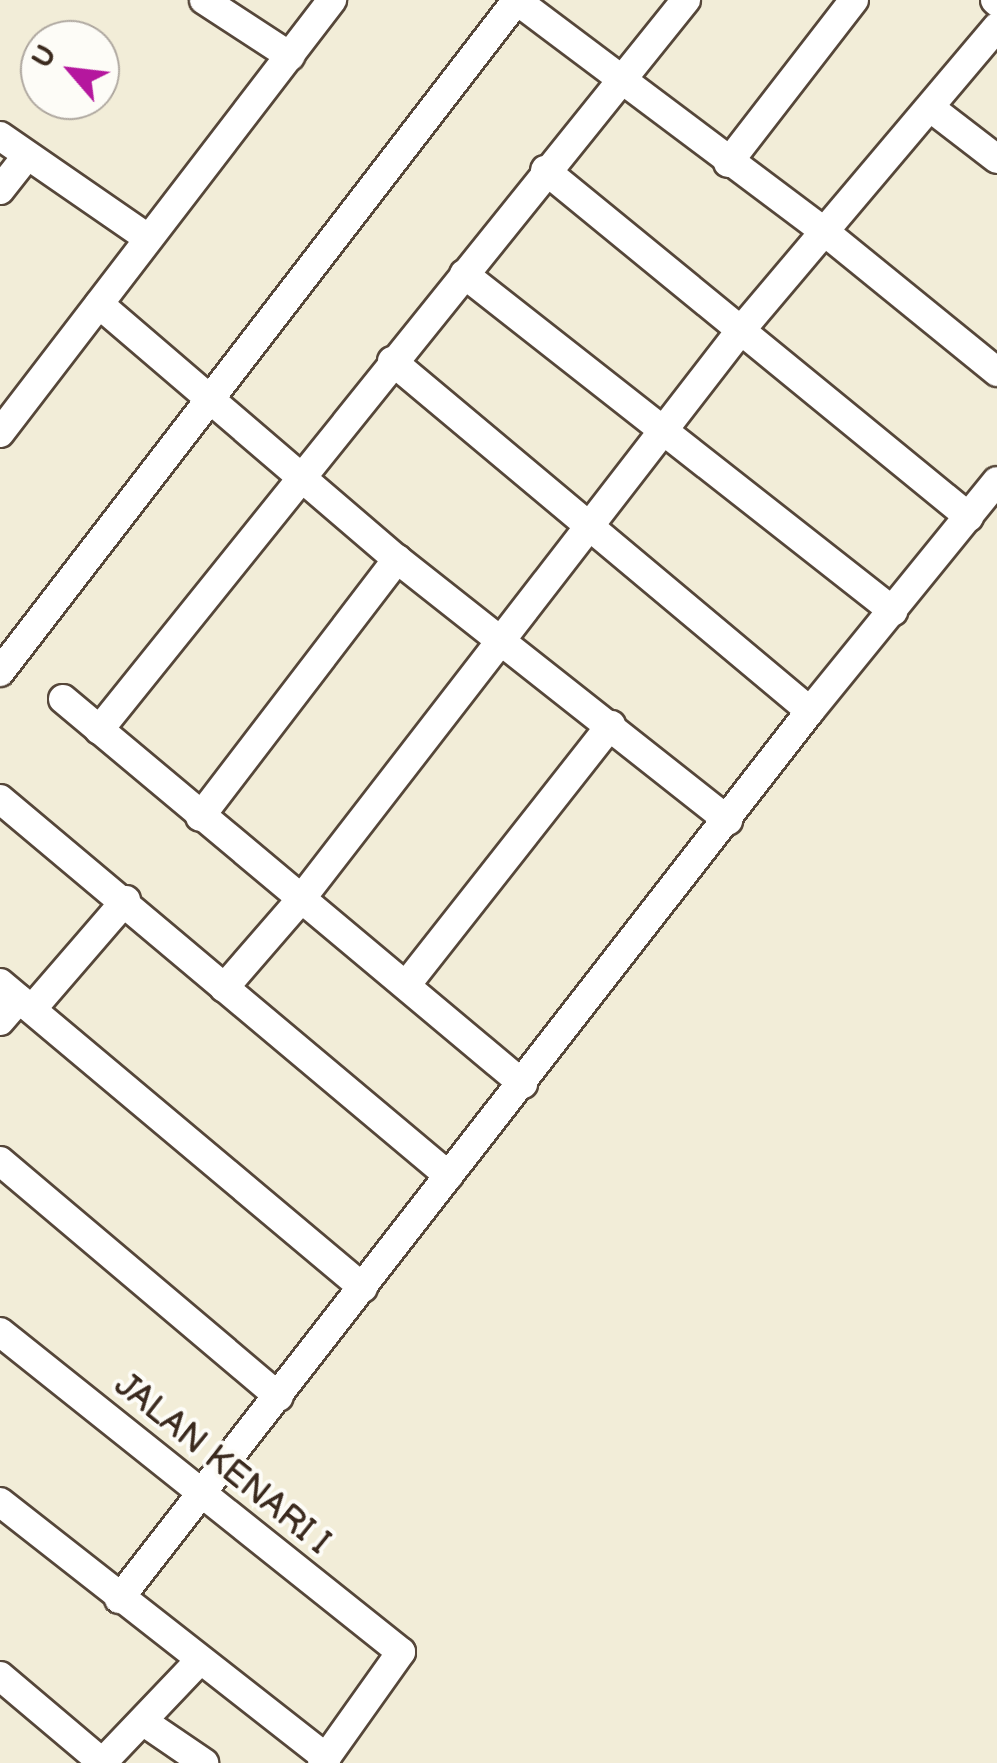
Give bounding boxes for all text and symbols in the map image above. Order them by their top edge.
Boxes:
north arrow [20,20,120,120]
text: U [26,40,64,73]
street label: JALAN KENARI I [106,1364,338,1564]

